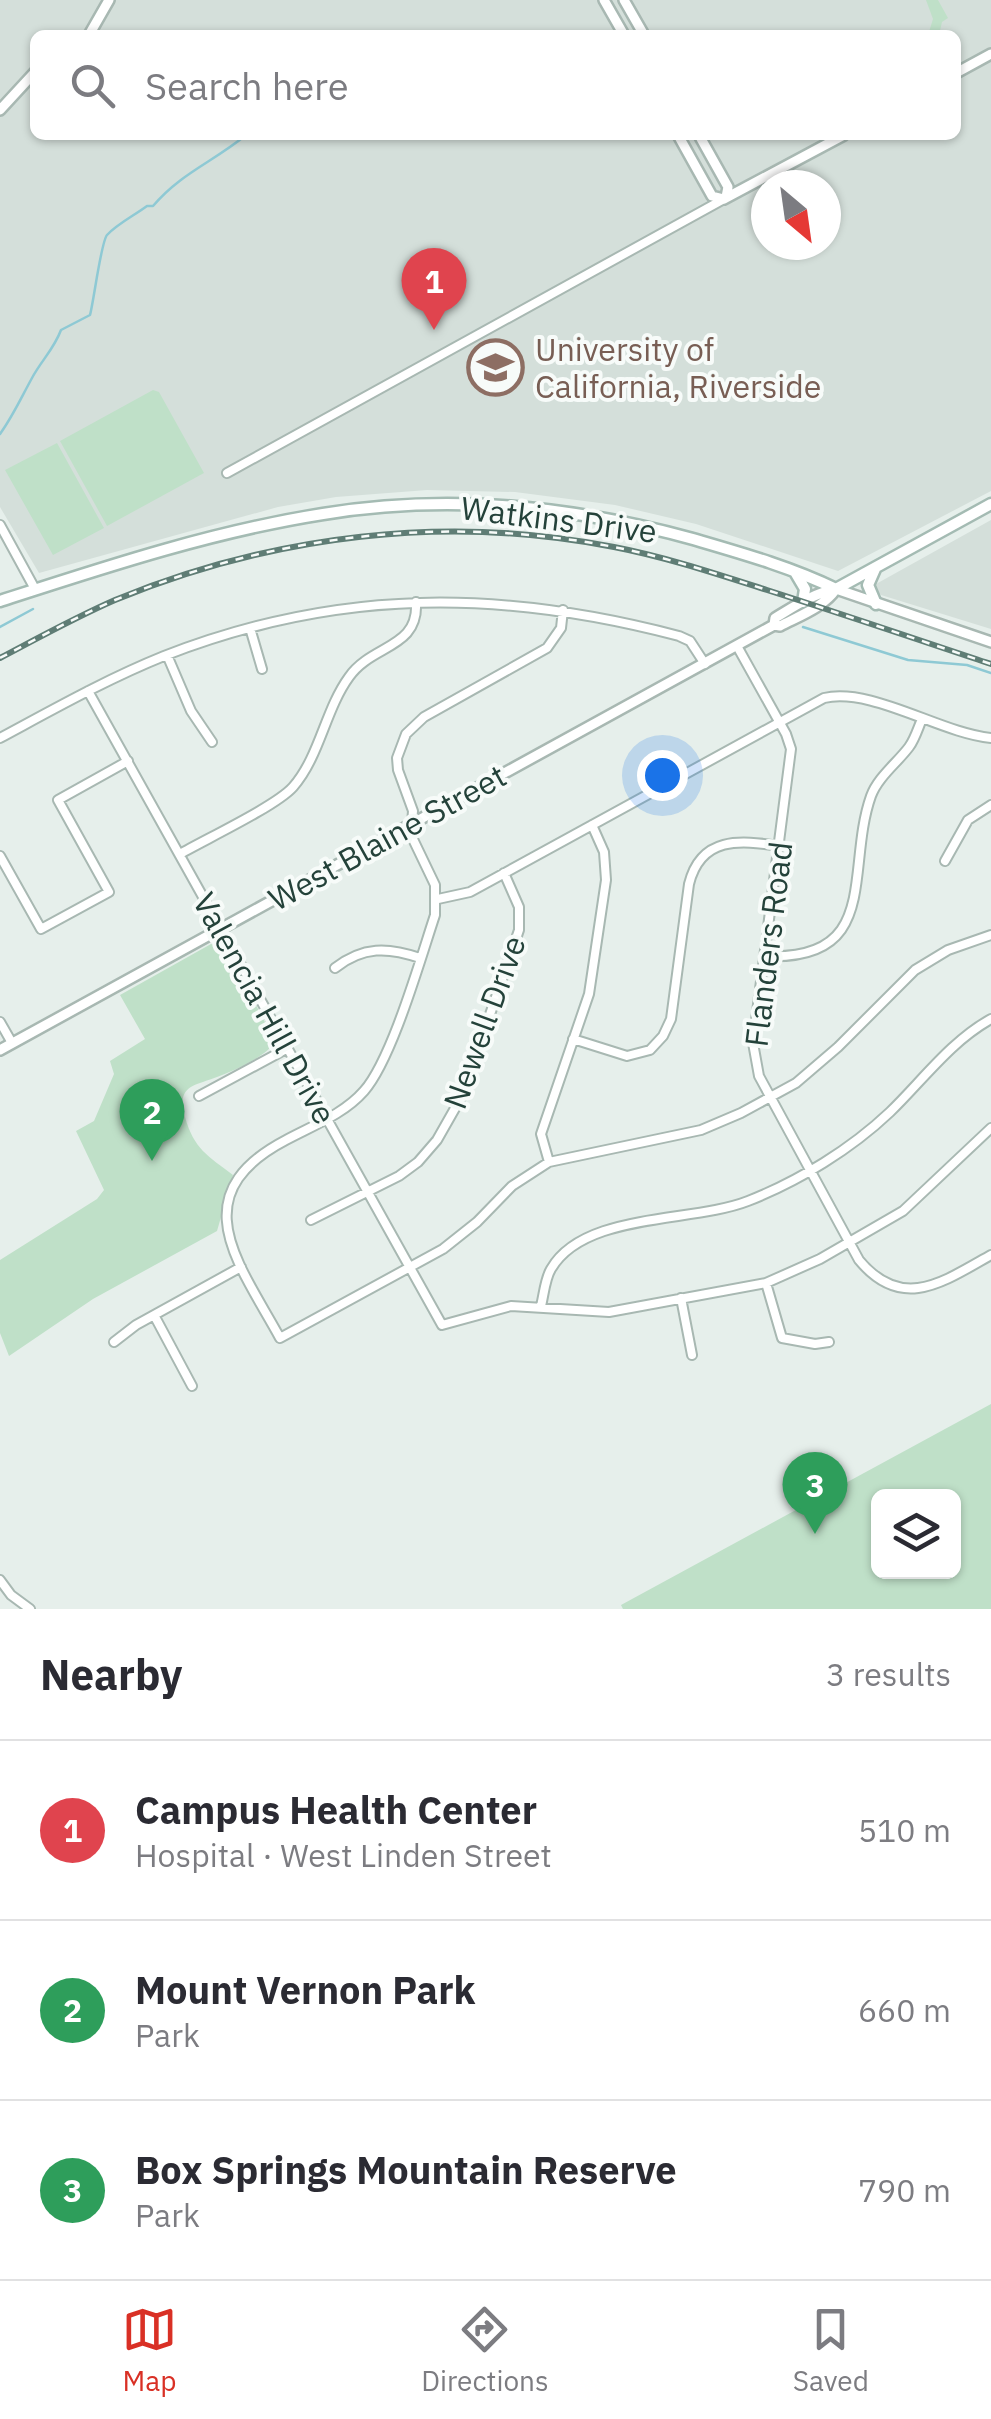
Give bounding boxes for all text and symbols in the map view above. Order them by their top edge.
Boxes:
search box [30,30,961,140]
icon: search [65,58,120,113]
text: Search here [145,61,349,110]
north arrow [751,170,841,260]
pin: 1 [402,248,466,330]
place label: University of California, Riverside [535,328,821,407]
school or university icon: University of California, Riverside [466,337,526,397]
street label: Watkins Drive [459,486,659,552]
your location [637,750,688,801]
street label: West Blaine Street [261,754,513,920]
street label: Flanders Road [735,839,801,1049]
street label: Valencia Hill Drive [184,885,346,1131]
street label: Newell Drive [433,930,535,1114]
pin: 2 [120,1078,184,1161]
pin: 3 [782,1452,848,1534]
map controls [871,1489,961,1579]
button: layers [871,1489,961,1579]
text: Nearby [40,1647,182,1702]
text: 3 results [826,1653,951,1695]
text: Campus Health Center [135,1785,537,1834]
text: 1 [63,1809,82,1851]
text: 510 m [858,1809,951,1851]
text: Hospital · West Linden Street [135,1834,552,1876]
text: Mount Vernon Park [135,1965,475,2014]
text: 2 [63,1989,82,2031]
text: 660 m [858,1989,951,2031]
text: Park [135,2014,200,2056]
text: Box Springs Mountain Reserve [135,2145,677,2194]
text: 3 [63,2169,82,2211]
text: 790 m [858,2169,951,2211]
text: Park [135,2194,200,2236]
tab: Map [122,2302,177,2399]
tab: Directions [421,2302,549,2399]
tab: Saved [793,2302,869,2399]

